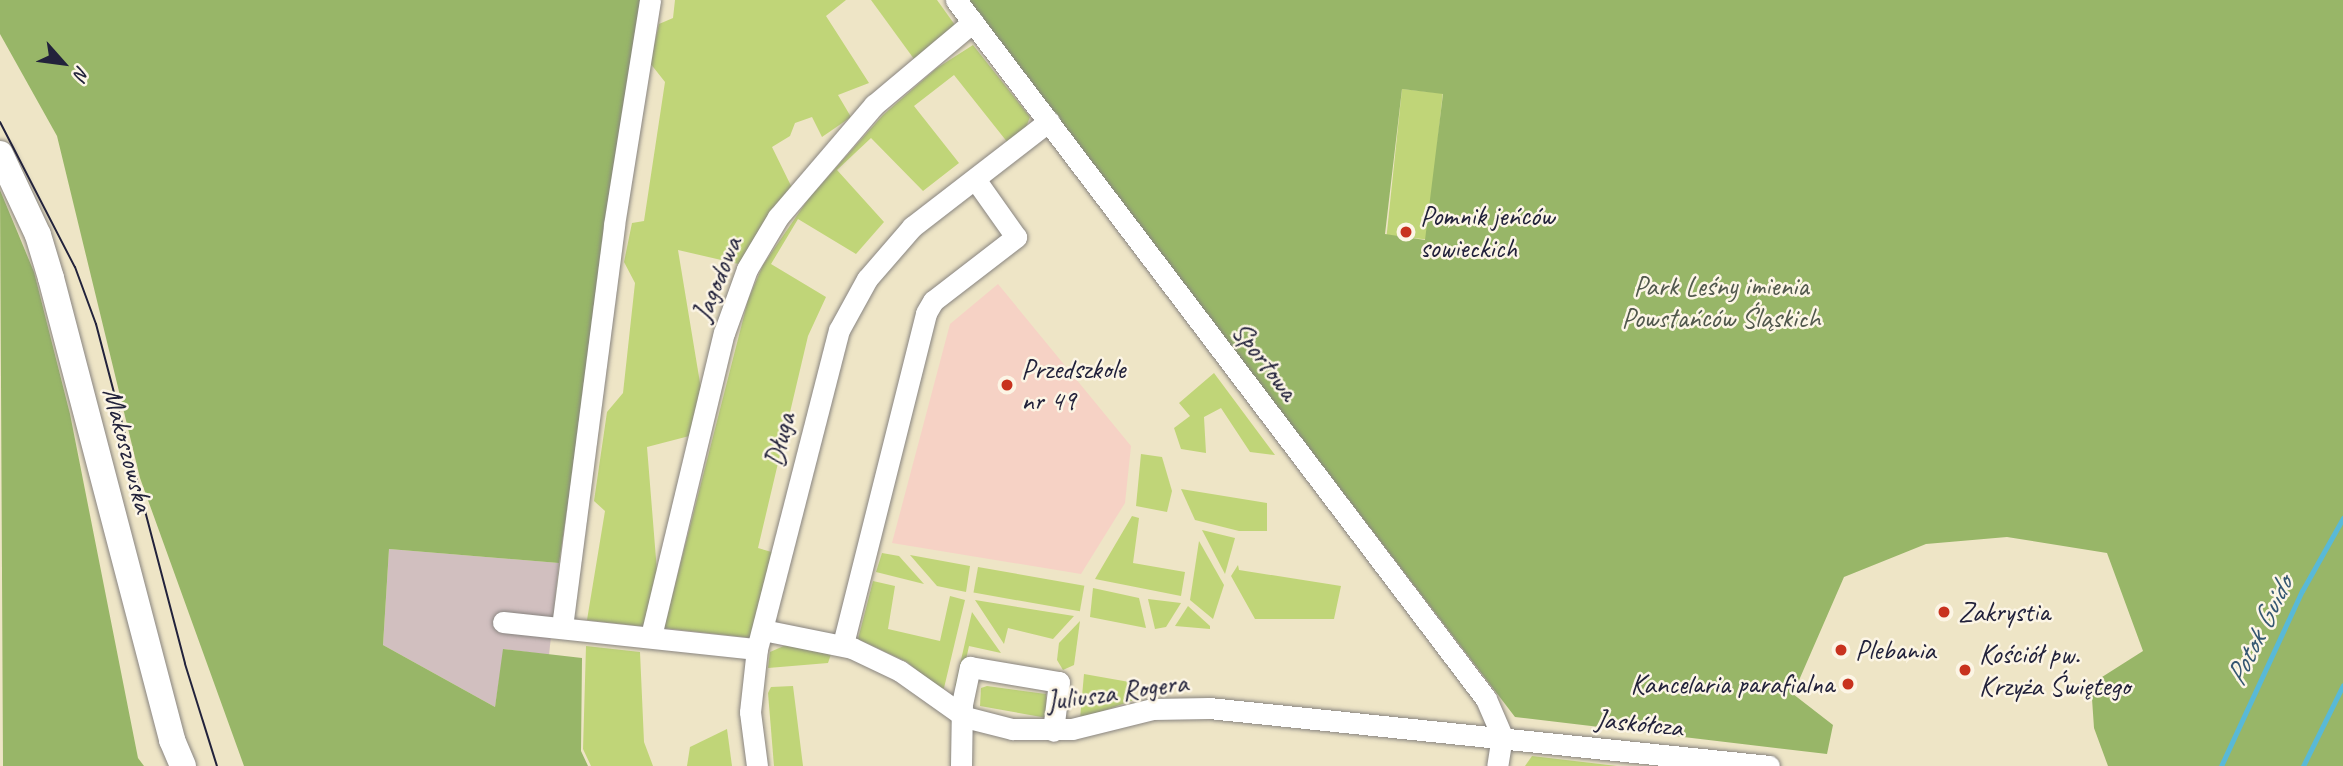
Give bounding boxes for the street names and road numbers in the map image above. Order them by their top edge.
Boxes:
street label: Jagodowa [685,232,749,326]
street label: Sportowa [1225,315,1305,407]
street label: Makoszowska [95,384,161,516]
street label: Długa [758,410,802,470]
street label: Juliusza Rogera [1045,666,1189,718]
street label: Jaskółcza [1594,702,1684,744]

